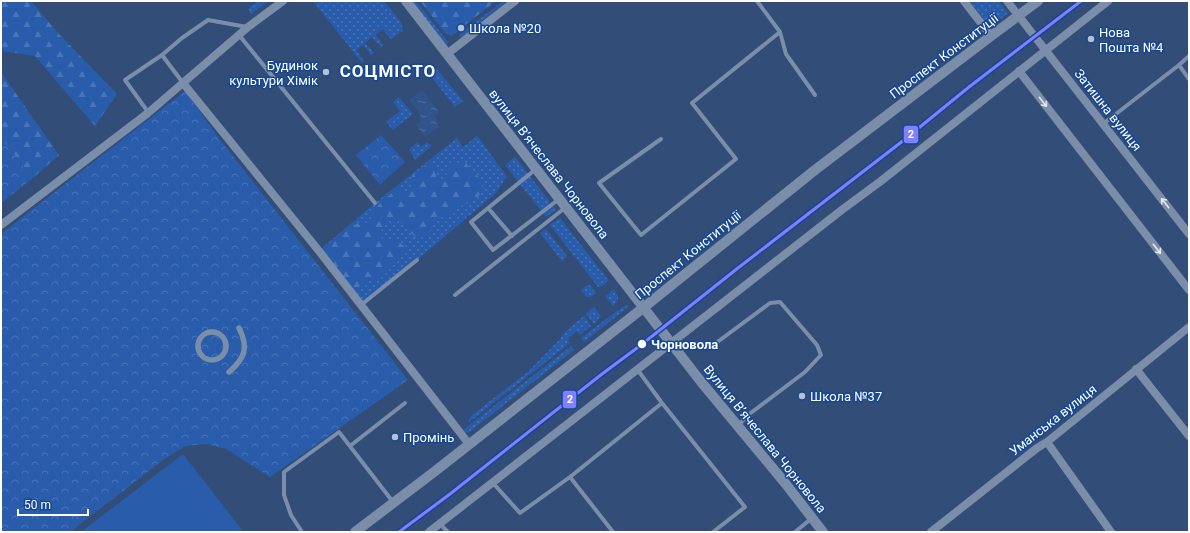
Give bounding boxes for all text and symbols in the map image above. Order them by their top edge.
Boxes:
street label: Проспект Конституції [887,10,1002,102]
place label: Школа №20 [469,21,541,36]
marker: Школа №20 [456,23,466,33]
place label: Нова Пошта №4 [1099,25,1164,55]
marker: Нова Пошта №4 [1086,34,1096,44]
place label: Будинок культури Хімік [229,58,318,88]
district label: СОЦМІСТО [340,61,436,81]
street label: Затишна вулиця [1071,66,1145,154]
marker: Будинок культури Хімік [321,67,331,77]
street label: вулиця Вʼячеслава Чорновола [486,86,612,242]
one-way arrow [1039,97,1047,108]
line badge: 2 [903,125,919,144]
text: 2 [908,128,914,141]
one-way arrow [1161,198,1169,209]
street label: Проспект Конституції [632,207,745,302]
one-way arrow [1153,243,1162,254]
place label: Чорновола [651,337,718,352]
marker: Чорновола [636,338,648,350]
street label: Вулиця Вʼячеслава Чорновола [701,362,829,516]
street label: Уманська вулиця [1007,381,1099,459]
place label: Школа №37 [810,389,882,404]
line badge: 2 [562,390,577,409]
marker: Школа №37 [797,391,807,401]
text: 2 [567,393,573,406]
place label: Промінь [403,430,454,445]
marker: Промінь [390,432,400,442]
scale bar [18,491,88,517]
text: 50 m [24,498,51,512]

